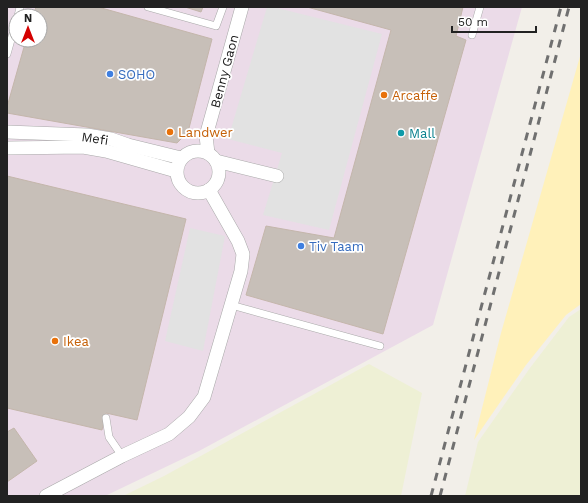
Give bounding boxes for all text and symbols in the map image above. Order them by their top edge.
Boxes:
north arrow [8,8,48,48]
scale bar [452,8,536,34]
text: N [24,12,32,25]
text: 50 m [458,15,488,29]
street label: Benny Gaon [207,33,241,109]
place label: SOHO [118,67,155,82]
marker: SOHO [105,69,115,79]
place label: Arcaffe [392,88,438,103]
marker: Arcaffe [379,90,389,100]
place label: Landwer [178,125,233,140]
place label: Mall [409,126,435,141]
marker: Landwer [165,127,175,137]
marker: Mall [396,128,406,138]
street label: Mefi [81,129,109,148]
place label: Tiv Taam [309,239,364,254]
marker: Tiv Taam [296,241,306,251]
place label: Ikea [63,334,89,349]
marker: Ikea [50,336,60,346]

